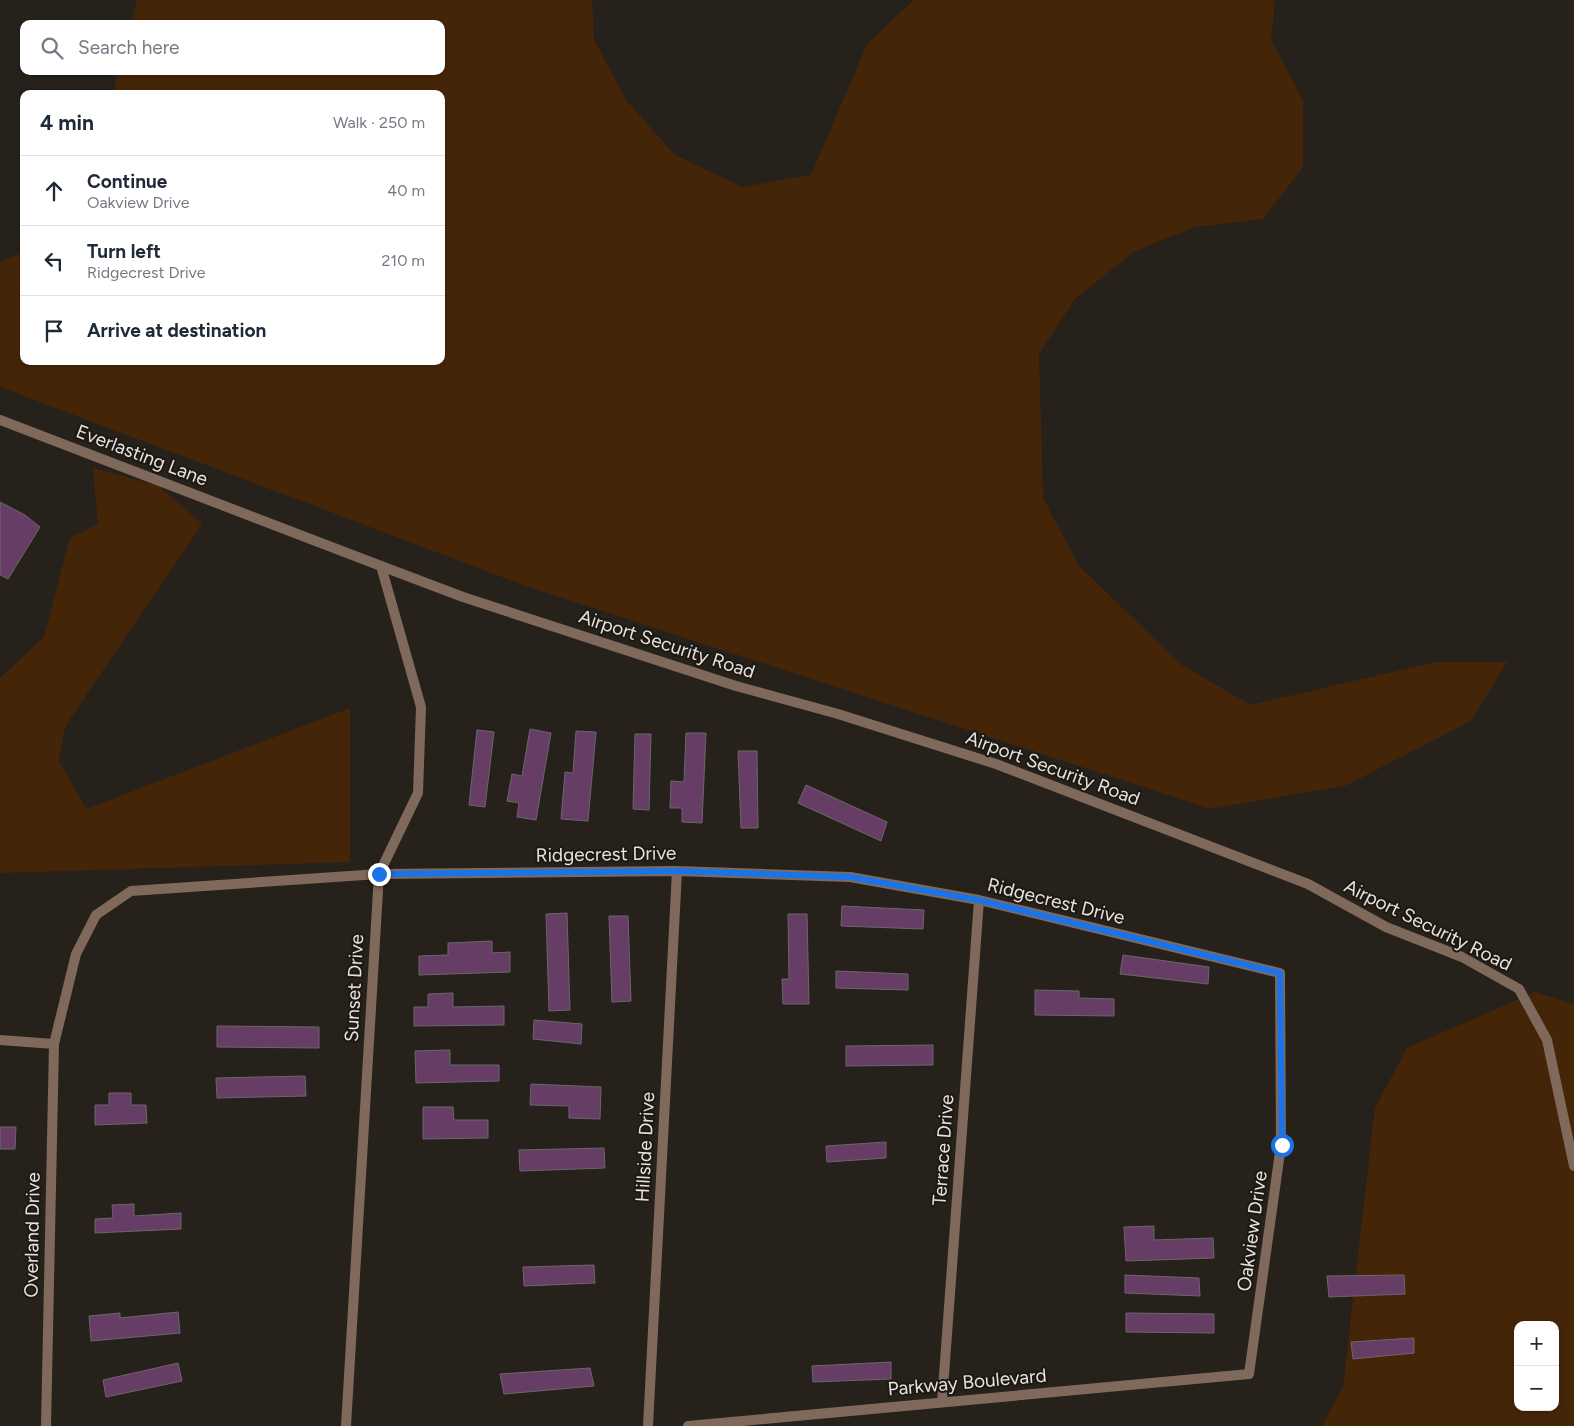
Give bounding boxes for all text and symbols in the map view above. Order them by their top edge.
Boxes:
search box [20,20,445,75]
icon: search [38,34,66,62]
text: Search here [78,36,180,59]
text: 4 min [40,110,94,135]
text: Walk · 250 m [333,113,425,132]
text: Continue [87,170,167,193]
icon: ahead [40,177,68,205]
text: 40 m [387,181,425,200]
text: Oakview Drive [87,193,189,212]
text: Turn left [87,240,161,263]
icon: left [40,247,68,275]
text: 210 m [382,251,425,270]
text: Ridgecrest Drive [87,263,206,282]
icon: arrive [40,317,68,345]
text: Arrive at destination [87,319,266,342]
street label: Everlasting Lane [73,419,211,491]
street label: Airport Security Road [576,605,758,683]
street label: Airport Security Road [963,726,1143,810]
street label: Ridgecrest Drive [535,841,677,867]
route end [368,863,391,886]
street label: Ridgecrest Drive [985,873,1127,929]
street label: Airport Security Road [1340,874,1516,976]
street label: Sunset Drive [340,934,368,1042]
street label: Hillside Drive [631,1091,659,1203]
street label: Terrace Drive [928,1094,958,1206]
route start [1271,1134,1294,1157]
street label: Oakview Drive [1232,1169,1272,1293]
street label: Overland Drive [19,1172,45,1298]
map controls [1514,1321,1559,1411]
button: + [1514,1321,1559,1366]
street label: Parkway Boulevard [887,1364,1047,1400]
button: − [1514,1366,1559,1411]

